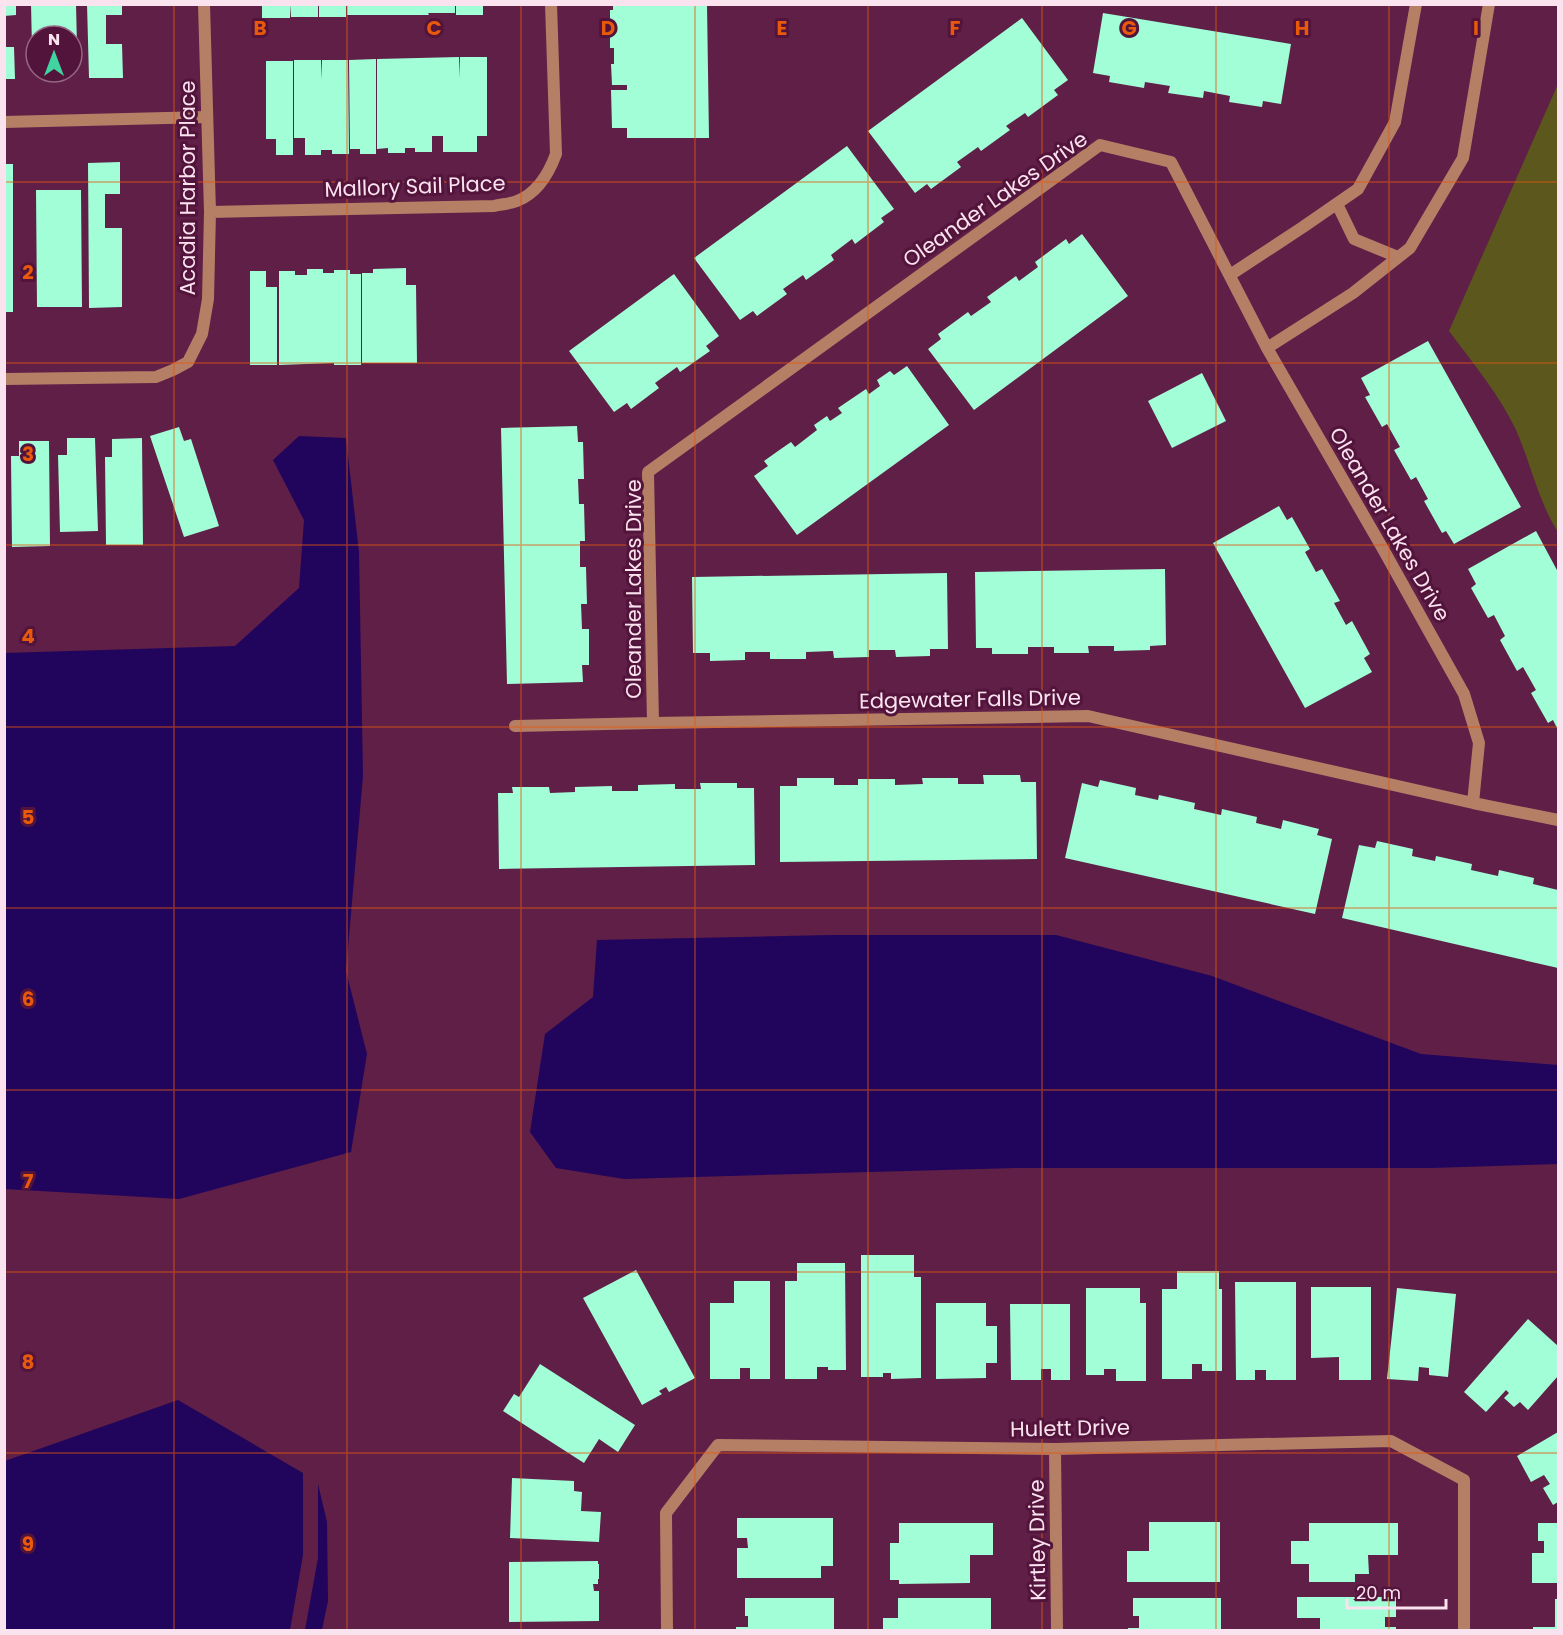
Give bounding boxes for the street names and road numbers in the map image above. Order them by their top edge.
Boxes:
street label: Acadia Harbor Place [173,80,202,296]
street label: Oleander Lakes Drive [897,124,1093,274]
street label: Mallory Sail Place [324,168,506,204]
street label: Oleander Lakes Drive [1323,422,1457,626]
street label: Oleander Lakes Drive [619,479,648,699]
street label: Edgewater Falls Drive [859,683,1081,715]
street label: Hulett Drive [1010,1412,1130,1444]
street label: Kirtley Drive [1021,1479,1053,1601]

